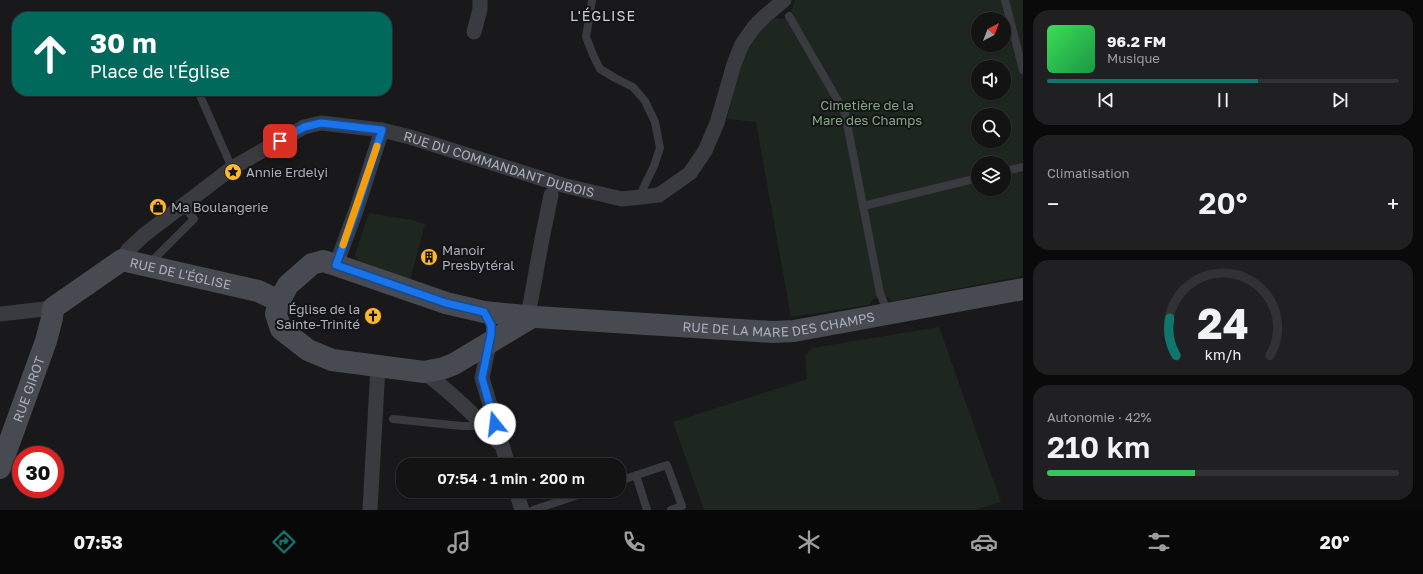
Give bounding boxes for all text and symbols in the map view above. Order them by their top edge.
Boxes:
district label: L'ÉGLISE [570,7,636,24]
north arrow [971,12,1011,52]
map controls [971,12,1011,196]
text: 30 m [90,26,157,59]
icon: ahead [24,28,76,80]
text: 96.2 FM [1107,32,1166,50]
text: Musique [1107,50,1160,66]
text: Place de l'Église [90,60,230,82]
button: sound [971,60,1011,100]
icon: previous [1095,89,1117,111]
icon: pause [1212,89,1234,111]
icon: next [1329,89,1351,111]
park label: Cimetière de la Mare des Champs [812,97,922,128]
button: search [971,108,1011,148]
pin [263,124,297,158]
street label: RUE DU COMMANDANT DUBOIS [402,128,596,200]
icon: arrive [269,130,291,152]
button: layers [971,156,1011,196]
place icon: Annie Erdelyi [223,162,243,182]
place label: Annie Erdelyi [246,164,328,180]
text: Climatisation [1047,165,1129,181]
text: 20° [1199,185,1247,221]
text: − [1047,190,1059,217]
text: + [1387,190,1399,217]
shop icon: Ma Boulangerie [148,197,168,217]
place label: Ma Boulangerie [171,199,268,215]
place label: Manoir Presbytéral [442,242,514,273]
building icon: Manoir Presbytéral [419,247,439,267]
street label: RUE DE L'ÉGLISE [128,254,233,293]
text: 24 [1197,297,1249,347]
place label: Église de la Sainte-Trinité [276,301,360,332]
church icon: Église de la Sainte-Trinité [363,306,383,326]
street label: RUE DE LA MARE DES CHAMPS [682,308,876,340]
text: km/h [1205,345,1241,362]
street label: RUE GIROT [9,354,48,424]
position arrow [474,403,516,445]
text: Autonomie · 42% [1047,409,1151,425]
text: 210 km [1047,429,1150,465]
speed limit sign: 30 [12,446,64,498]
text: 07:54 · 1 min · 200 m [437,469,585,487]
icon: directions [270,528,298,556]
icon: music [445,528,473,556]
icon: phone [620,528,648,556]
icon: climate [795,528,823,556]
icon: car [970,528,998,556]
icon: filters [1145,528,1173,556]
text: 07:53 [74,531,123,553]
text: 20° [1320,531,1349,553]

